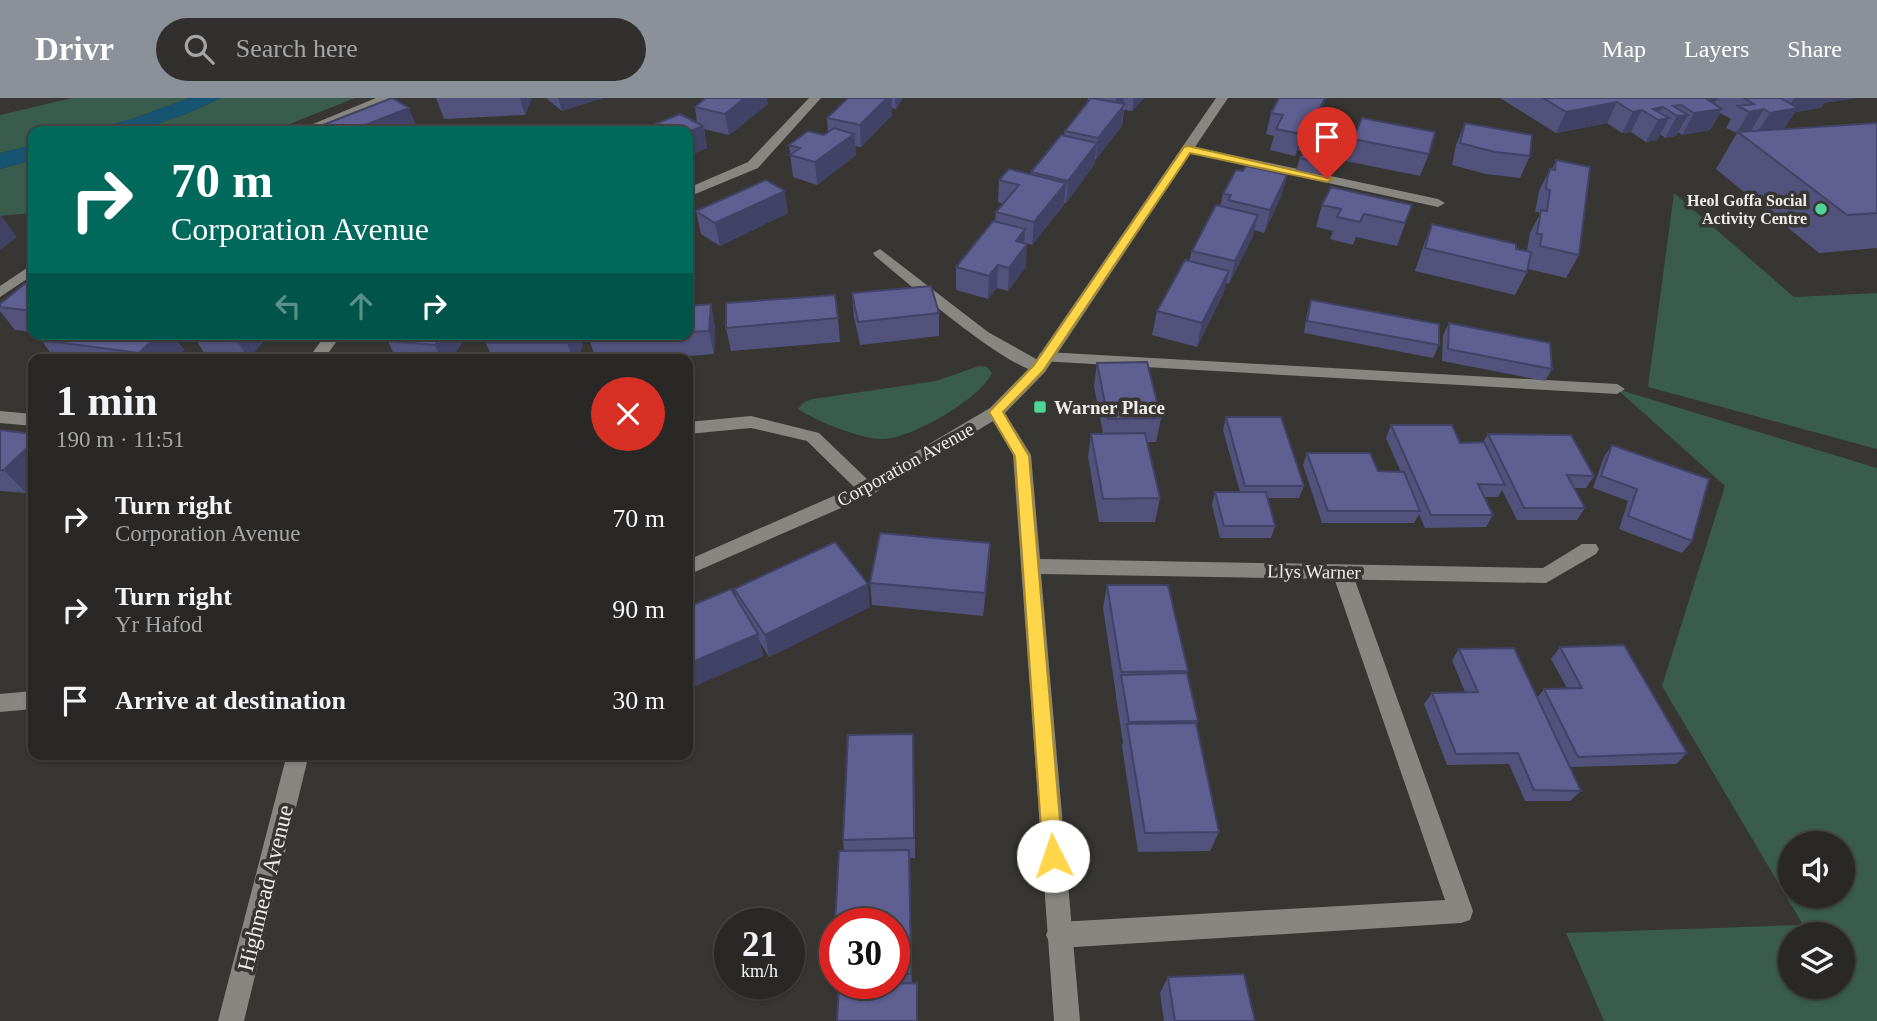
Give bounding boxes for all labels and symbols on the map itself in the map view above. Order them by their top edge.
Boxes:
pin [1297,107,1357,179]
place label: Heol Goffa Social Activity Centre [1687,192,1808,228]
marker: Heol Goffa Social Activity Centre [1813,201,1829,217]
place label: Warner Place [1054,397,1165,418]
marker: Warner Place [1032,399,1048,415]
street label: Corporation Avenue [833,418,977,511]
street label: Llys Warner [1267,560,1362,583]
street label: Highmead Avenue [233,803,298,974]
position arrow [1016,819,1090,893]
speed limit sign: 30 [819,908,910,999]

